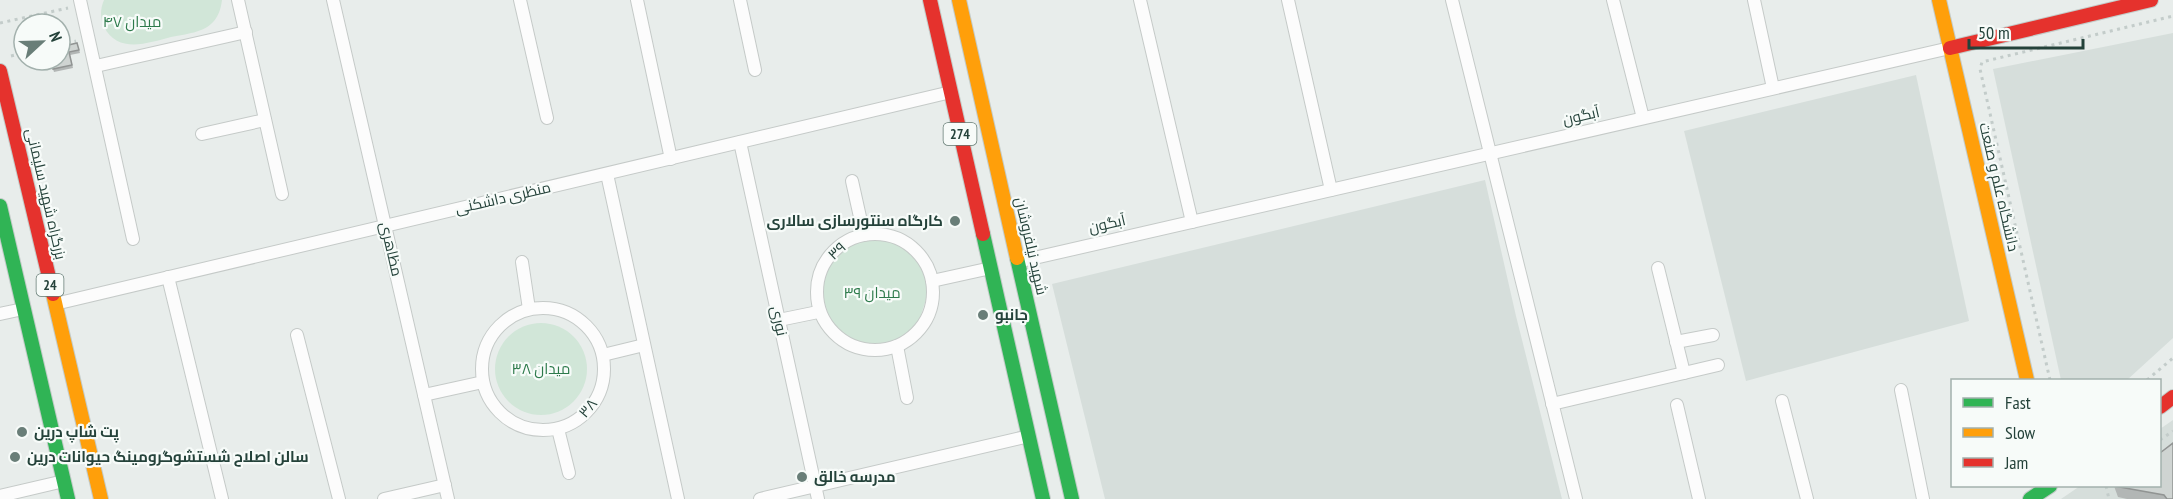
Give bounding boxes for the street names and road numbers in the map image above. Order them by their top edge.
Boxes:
street label: آبگون [1561,102,1601,130]
street label: دانشگاه علم و صنعت [1974,121,2024,253]
road number: 274 [944,123,976,145]
street label: بزرگراه شهید سلیمانی [21,126,71,262]
street label: منظری داشکنی [453,177,553,219]
street label: شهید نیلفروشان [1010,195,1052,297]
street label: آبگون [1087,210,1127,238]
street label: مظاهری [375,220,407,278]
street label: ۳۹ [824,238,850,264]
road number: 24 [36,274,64,296]
street label: نوری [766,304,792,338]
street label: ۳۸ [574,394,601,421]

